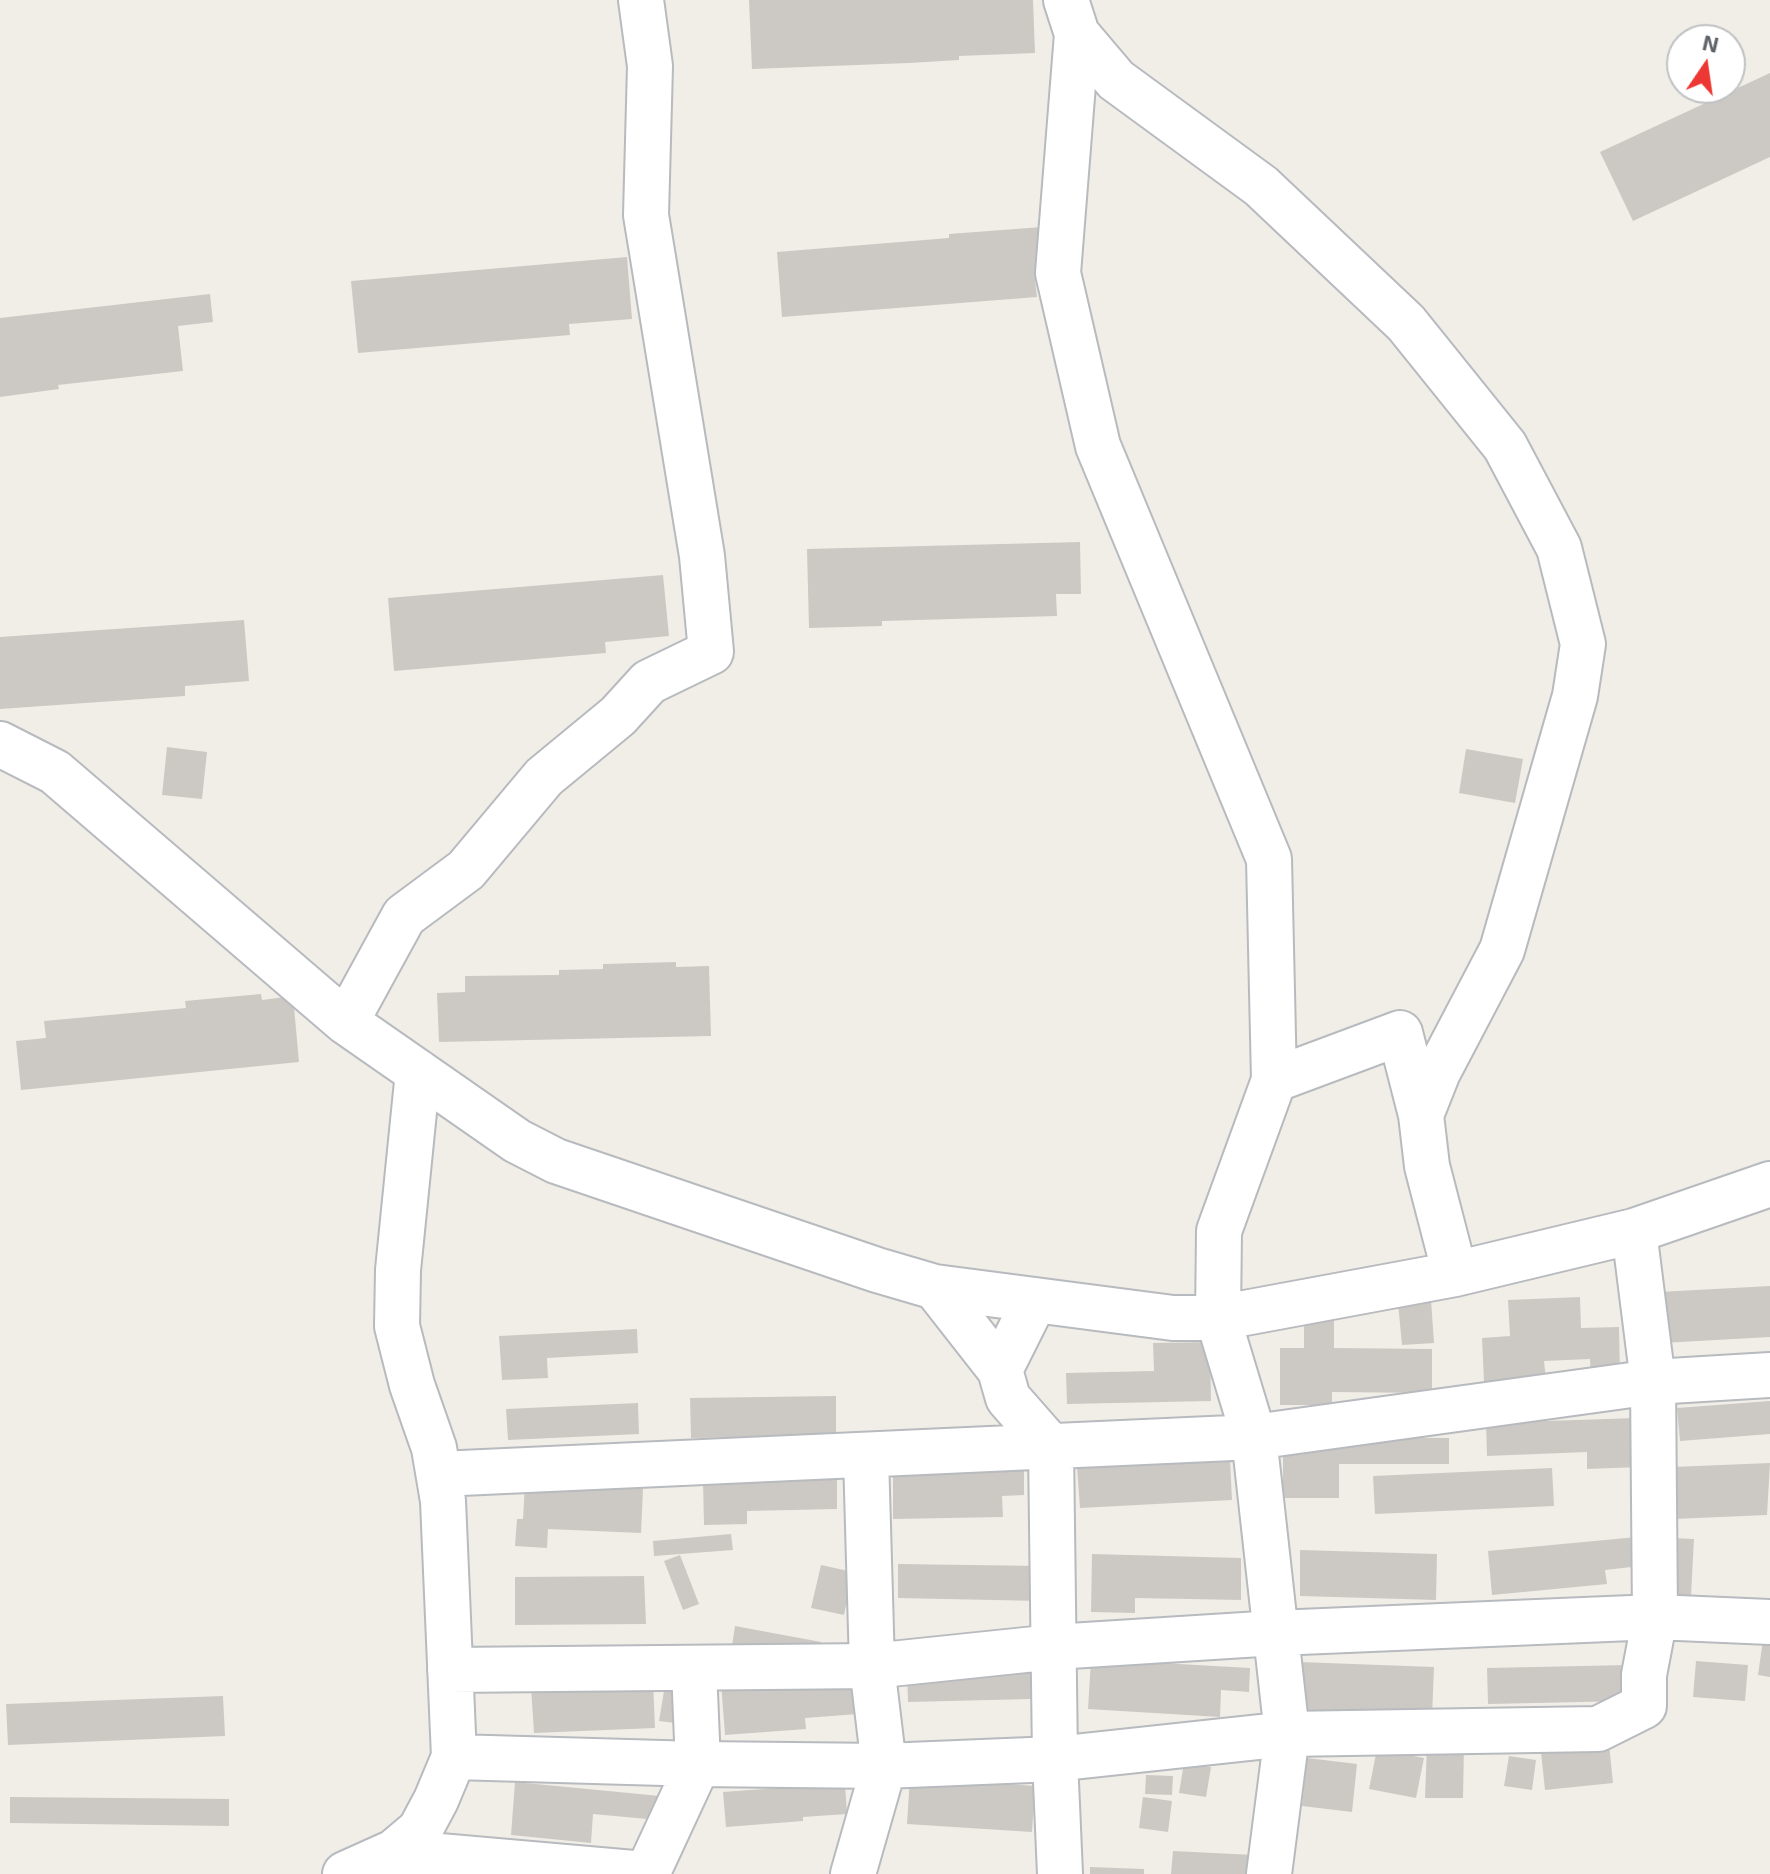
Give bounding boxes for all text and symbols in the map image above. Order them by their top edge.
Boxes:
north arrow [1666,24,1746,104]
text: N [1700,28,1722,57]

